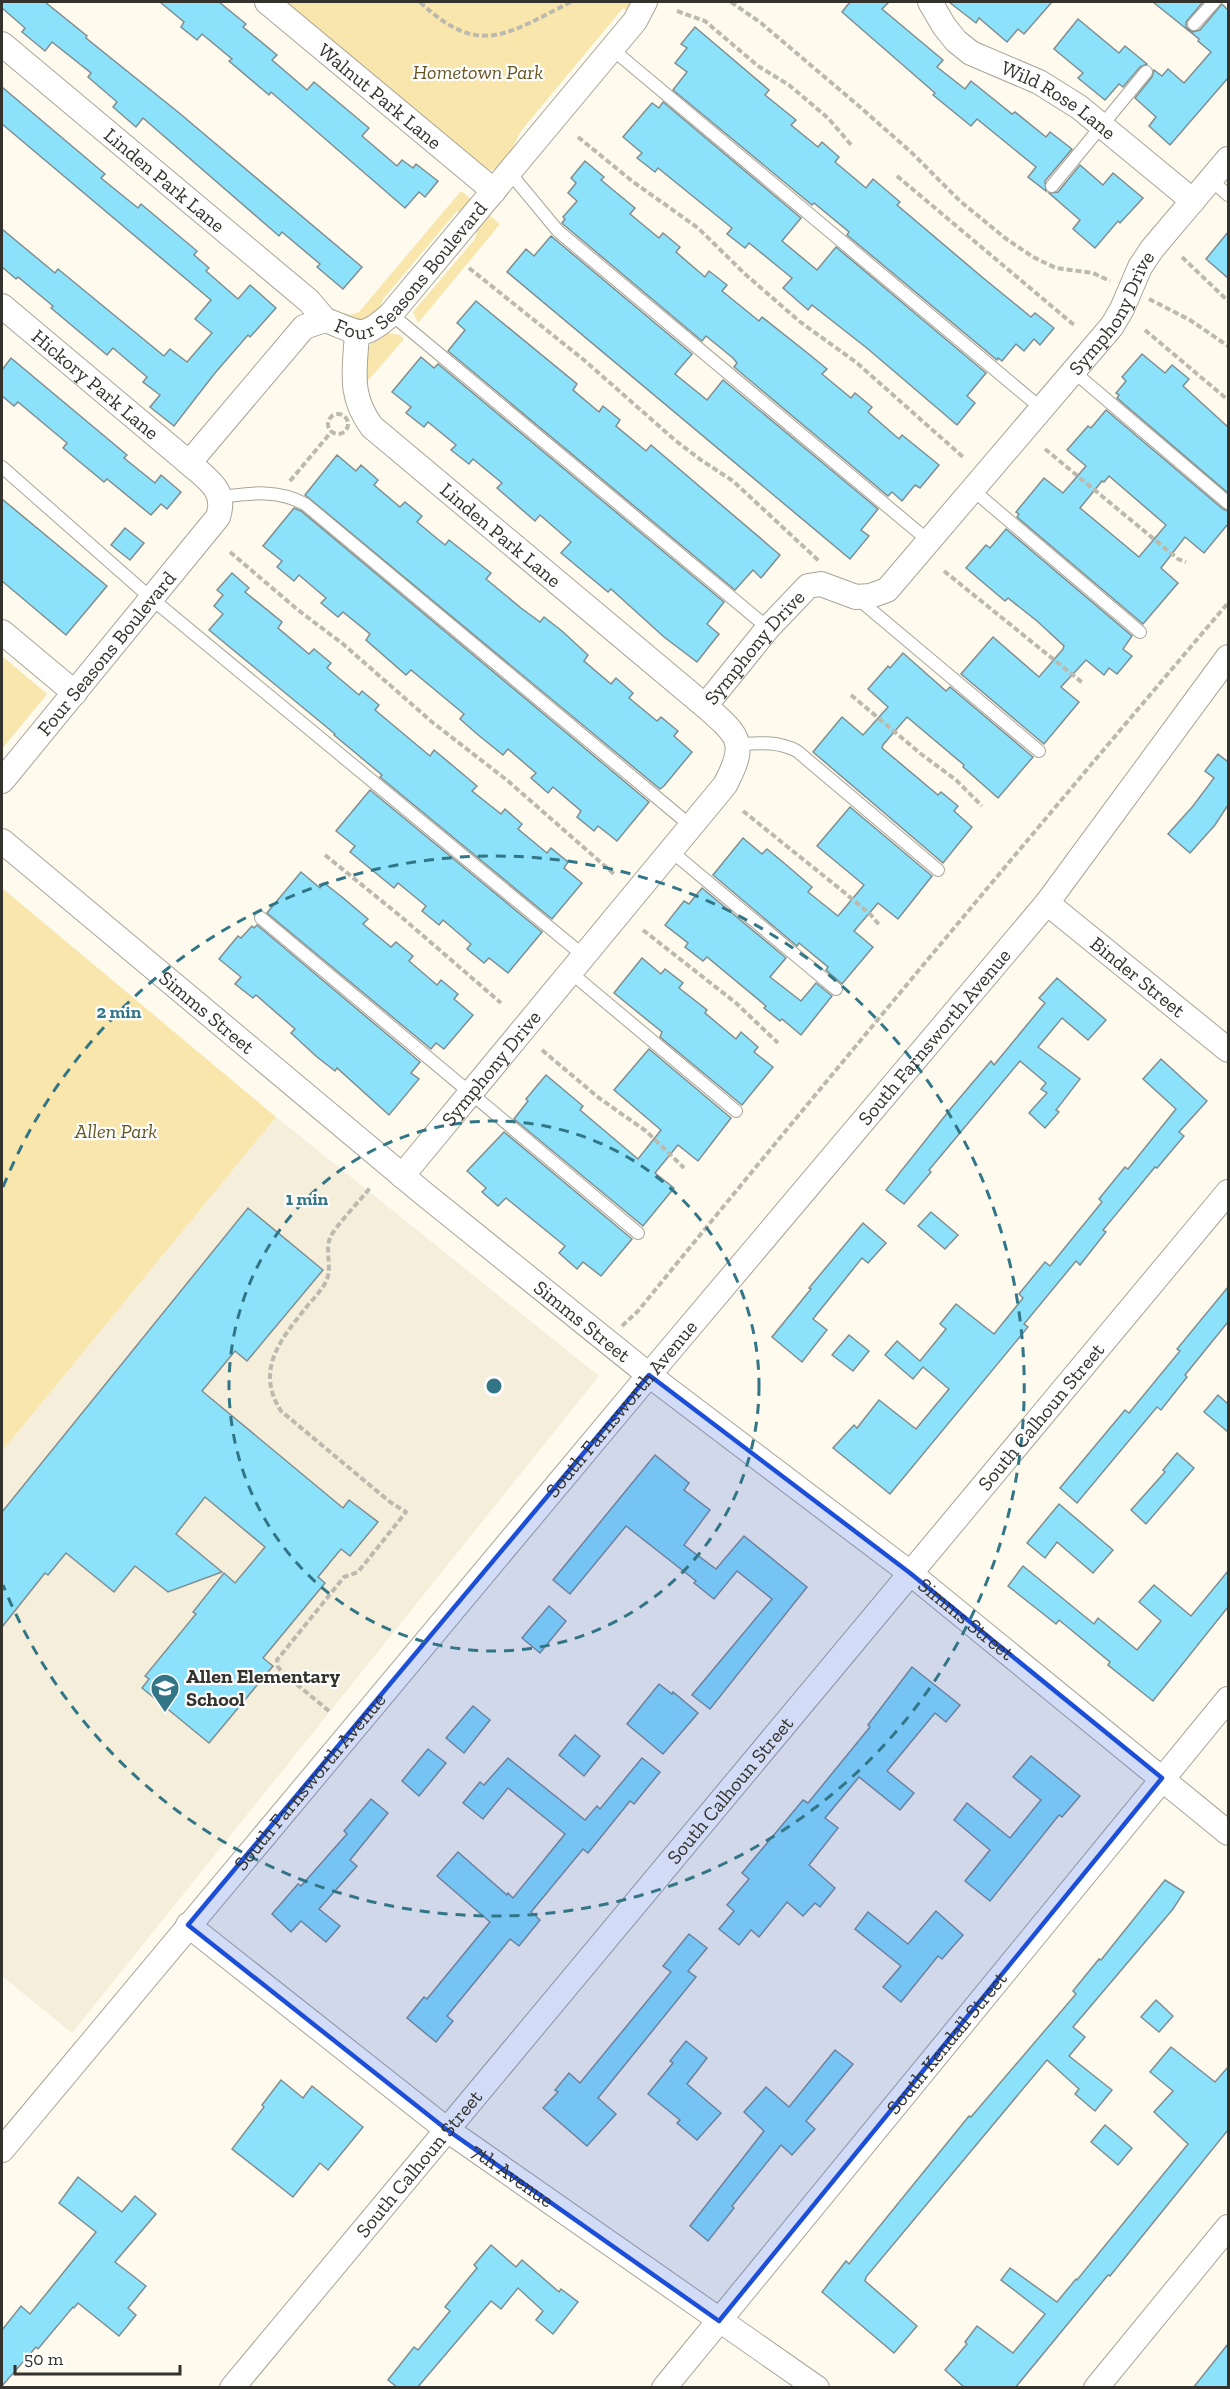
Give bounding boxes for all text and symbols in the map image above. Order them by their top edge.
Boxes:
street label: Walnut Park Lane [313,38,447,154]
street label: Wild Rose Lane [998,55,1121,144]
park label: Hometown Park [413,60,543,84]
street label: Linden Park Lane [99,123,230,237]
street label: Four Seasons Boulevard [331,196,492,344]
street label: Symphony Drive [1064,246,1159,380]
street label: Hickory Park Lane [27,324,164,445]
street label: Linden Park Lane [436,478,566,592]
street label: Four Seasons Boulevard [32,566,181,740]
street label: Symphony Drive [699,585,810,709]
street label: Binder Street [1086,931,1190,1023]
street label: South Farnsworth Avenue [853,943,1016,1130]
street label: Simms Street [154,966,260,1059]
text: 2 min [97,1001,142,1023]
street label: Symphony Drive [436,1005,546,1131]
park label: Allen Park [74,1119,157,1143]
text: 1 min [286,1188,329,1210]
street label: Simms Street [529,1275,636,1367]
street label: South Farnsworth Avenue [540,1315,702,1502]
street label: South Calhoun Street [973,1338,1110,1495]
centre of rings [484,1376,504,1396]
street label: Simms Street [913,1573,1019,1666]
place label: Allen Elementary School [186,1664,341,1711]
school or university icon: Allen Elementary School [149,1672,181,1714]
street label: South Farnsworth Avenue [229,1688,391,1875]
street label: South Calhoun Street [662,1711,798,1869]
street label: South Kendall Street [881,1966,1012,2119]
street label: South Calhoun Street [351,2085,487,2242]
street label: 7th Avenue [467,2138,558,2213]
scale bar [15,2338,180,2376]
text: 50 m [24,2348,64,2370]

